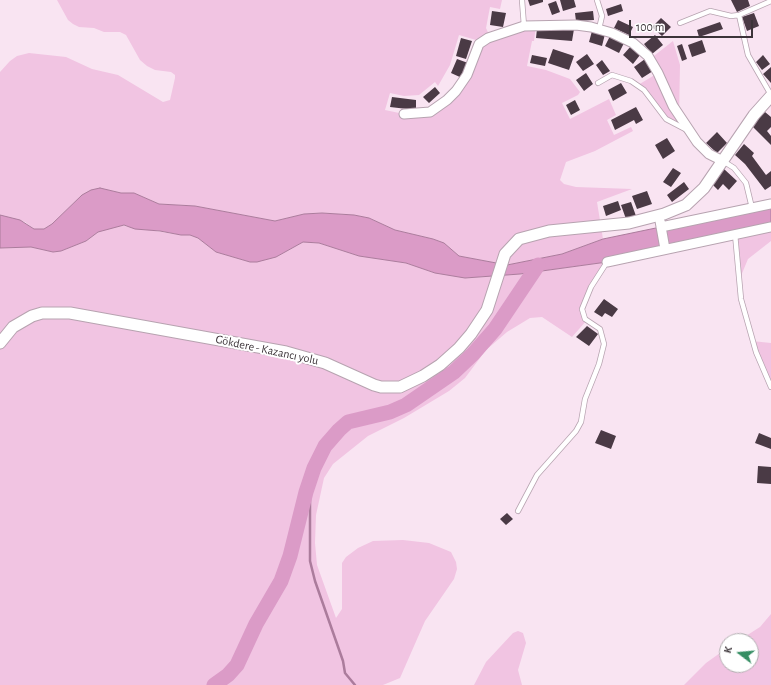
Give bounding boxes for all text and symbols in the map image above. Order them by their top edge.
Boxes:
scale bar [631,12,755,38]
text: 100 m [636,21,664,33]
street label: Gökdere - Kazancı yolu [214,332,320,368]
north arrow [719,633,759,673]
text: K [722,645,734,654]

